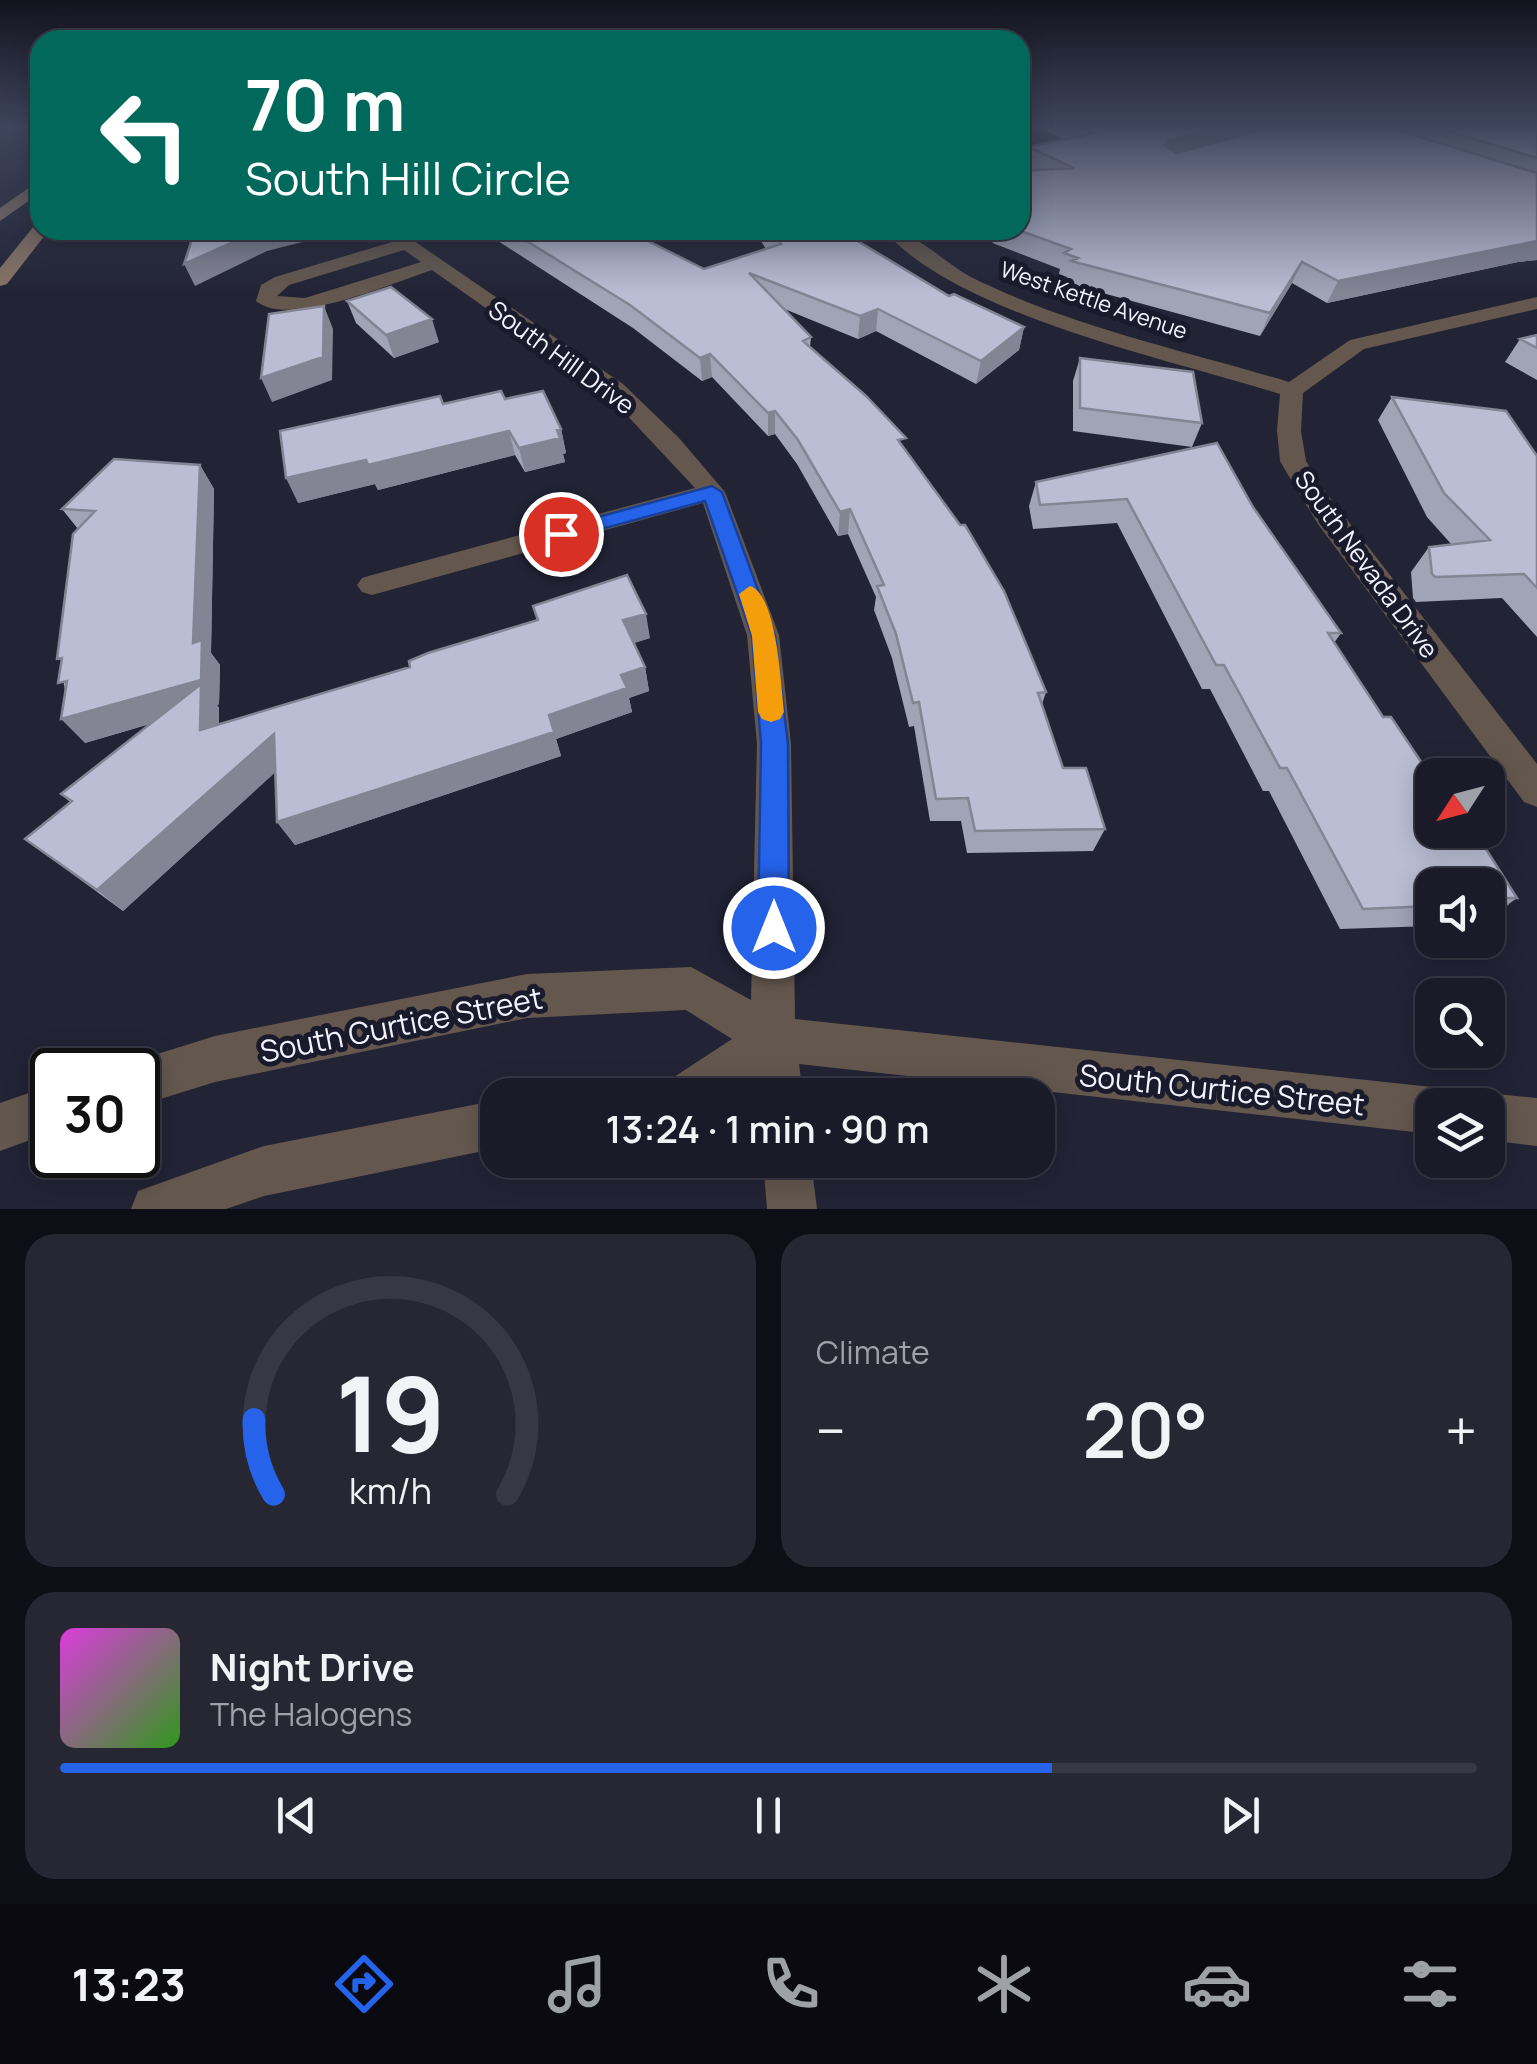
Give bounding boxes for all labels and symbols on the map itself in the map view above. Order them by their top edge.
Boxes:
street label: West Kettle Avenue [996,254,1192,346]
street label: South Hill Drive [482,292,642,422]
street label: South Nevada Drive [1287,463,1447,665]
pin [519,492,604,577]
north arrow [1415,758,1505,848]
position arrow [722,876,826,980]
street label: South Curtice Street [256,977,546,1071]
speed limit sign: 30 [30,1048,160,1178]
street label: South Curtice Street [1077,1054,1367,1124]

